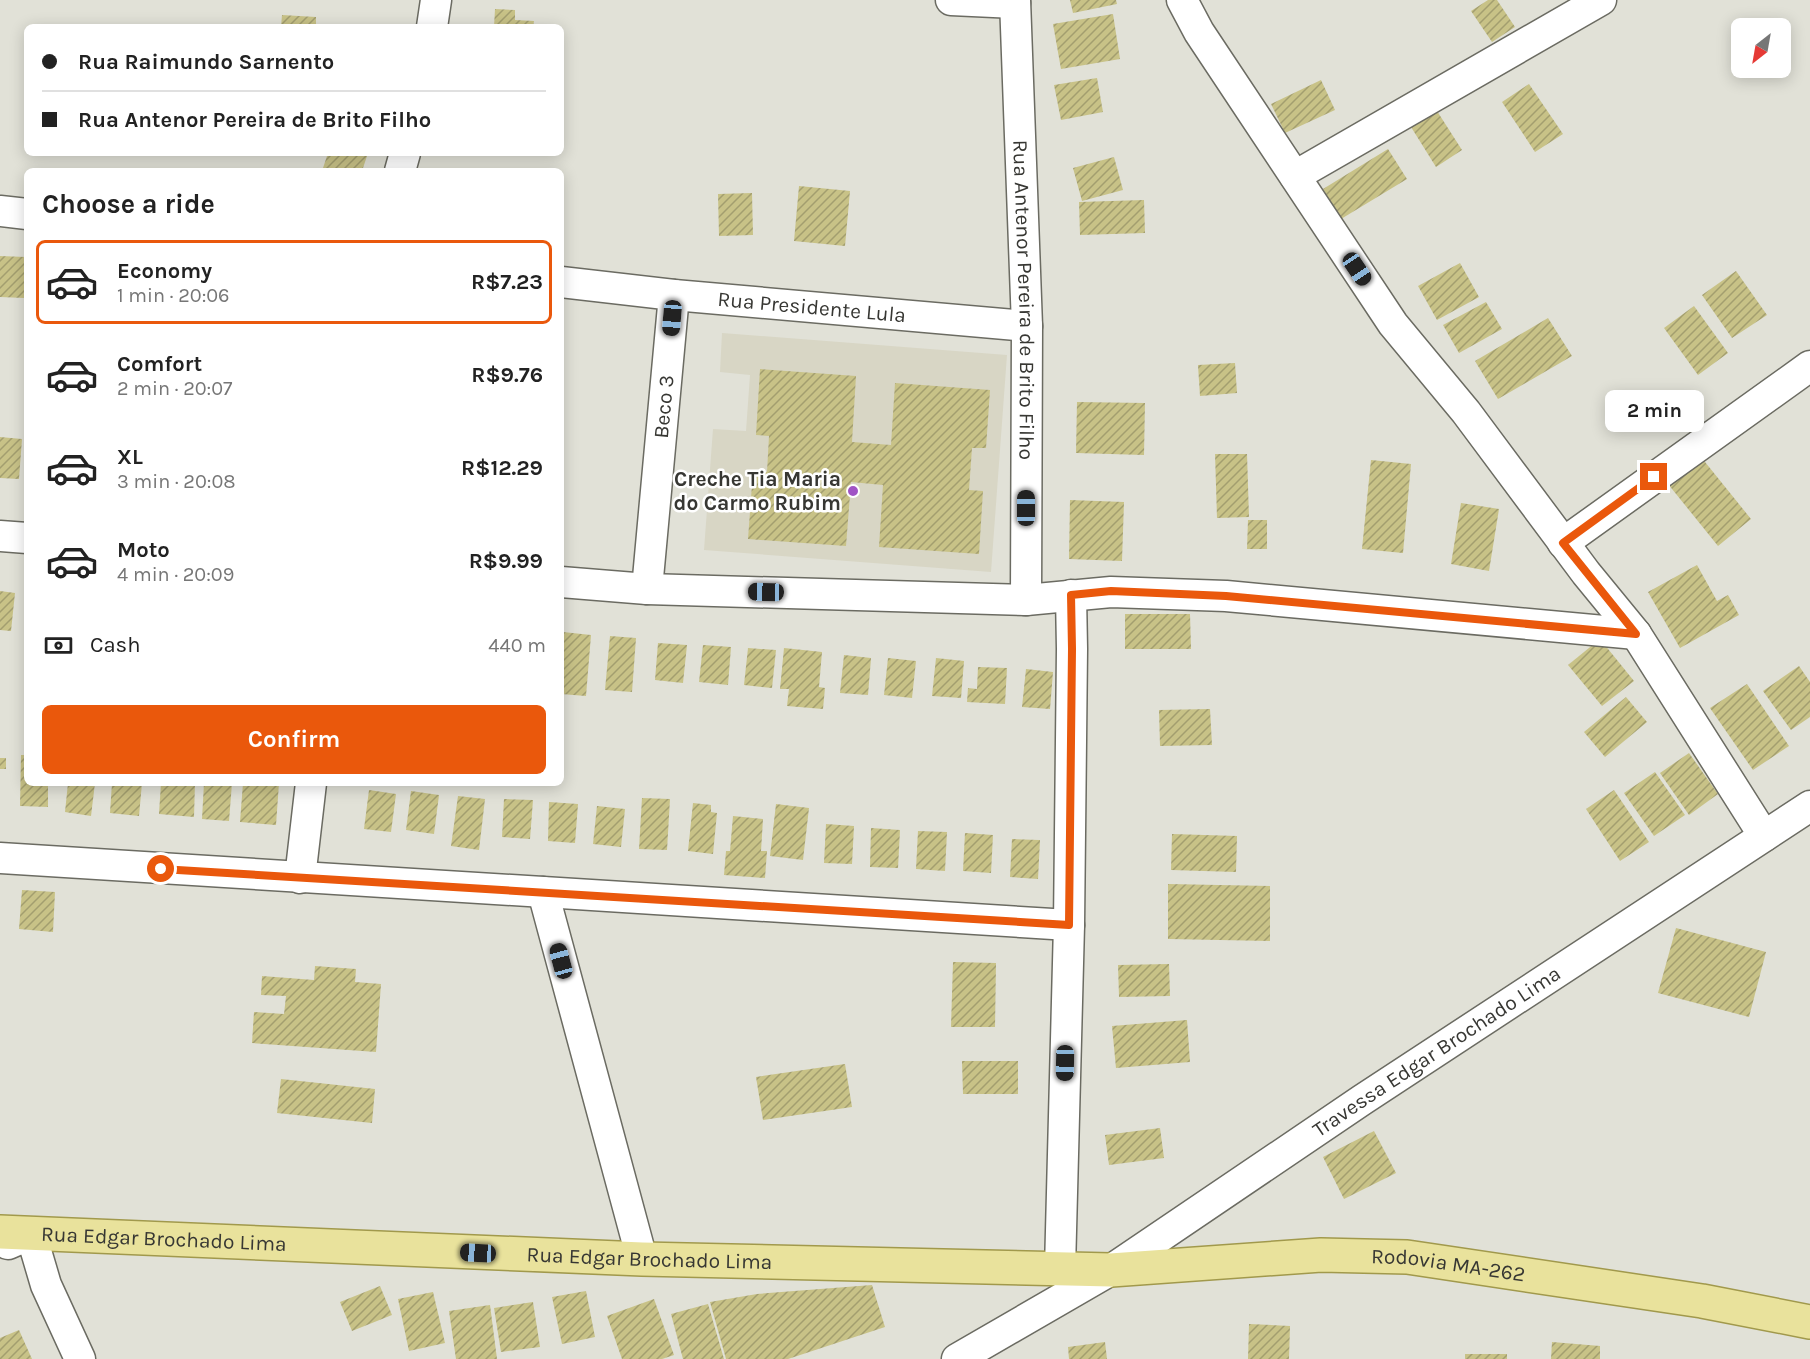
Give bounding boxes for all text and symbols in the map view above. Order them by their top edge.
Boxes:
north arrow [1731,18,1791,78]
map controls [1731,18,1791,78]
text: Rua Raimundo Sarnento [78,49,334,75]
text: Rua Antenor Pereira de Brito Filho [78,107,431,133]
street label: Rua Antenor Pereira de Brito Filho [1008,139,1039,460]
text: Choose a ride [42,188,215,220]
car [1339,249,1375,289]
icon: car [45,255,99,309]
text: Economy [117,258,212,284]
text: R$7.23 [471,269,543,295]
text: 1 min · 20:06 [117,284,230,307]
street label: Rua Presidente Lula [716,287,907,327]
car [661,299,683,337]
icon: car [45,348,99,402]
text: Comfort [117,351,202,377]
text: R$9.76 [471,362,543,388]
street label: Beco 3 [649,374,679,440]
text: 2 min · 20:07 [117,377,232,400]
callout: 2 min [1604,390,1704,432]
text: 2 min [1627,399,1682,422]
icon: car [45,441,99,495]
text: XL [117,444,143,470]
text: R$12.29 [461,455,543,481]
route end [1640,463,1667,490]
place label: Creche Tia Maria do Carmo Rubim [674,467,841,515]
text: 3 min · 20:08 [117,470,236,493]
marker: Creche Tia Maria do Carmo Rubim [846,484,860,498]
car [1017,490,1035,526]
icon: car [45,534,99,588]
text: Moto [117,537,170,563]
text: R$9.99 [469,548,543,574]
text: 4 min · 20:09 [117,563,234,586]
car [748,583,784,601]
icon: cash [42,629,75,662]
text: Cash [90,632,140,658]
text: 440 m [488,634,546,657]
button: Confirm [42,705,546,774]
route start [147,855,174,882]
car [548,941,574,981]
street label: Travessa Edgar Brochado Lima [1308,961,1565,1142]
car [1056,1045,1074,1081]
street label: Rua Edgar Brochado Lima [40,1222,287,1256]
street label: Rua Edgar Brochado Lima [526,1242,773,1274]
car [460,1243,496,1263]
street label: Rodovia MA-262 [1371,1244,1527,1286]

